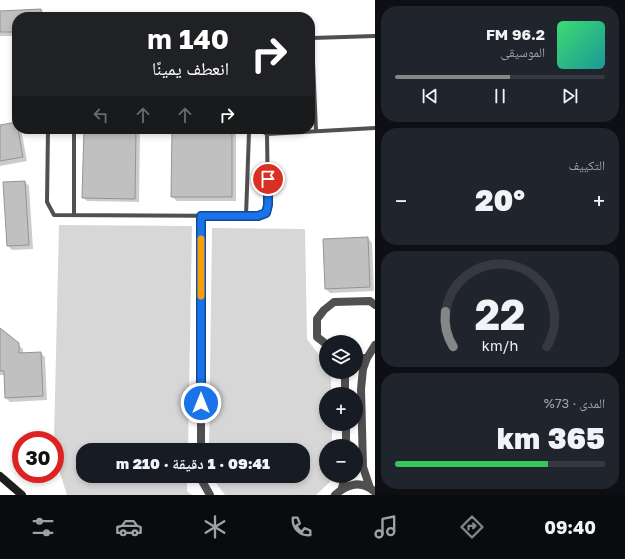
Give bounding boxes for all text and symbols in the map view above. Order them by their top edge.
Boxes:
text: 140 m [147,22,229,55]
text: 96.2 FM [486,25,545,43]
icon: right [243,28,295,80]
text: الموسيقى [501,44,545,60]
text: انعطف يمينًا [152,57,229,79]
icon: previous [419,85,441,107]
icon: pause [489,85,511,107]
icon: next [559,85,581,107]
icon: left [90,104,112,126]
icon: ahead [132,104,154,126]
icon: ahead [174,104,196,126]
icon: right [216,104,238,126]
text: التكييف [569,157,605,173]
pin [251,162,285,196]
icon: arrive [257,168,279,190]
text: 20° [475,182,525,218]
text: − [395,187,407,214]
text: + [593,187,605,214]
text: 22 [475,288,525,338]
map controls [319,335,363,483]
button: layers [319,335,363,379]
text: km/h [482,336,518,353]
position arrow [180,382,222,424]
button: + [319,387,363,431]
text: المدى · 73% [544,395,605,411]
text: 365 km [497,420,605,456]
speed limit sign: 30 [12,431,64,483]
button: − [319,439,363,483]
text: 09:41 · 1 دقيقة · 210 m [116,454,270,472]
icon: filters [29,513,57,541]
icon: car [115,513,143,541]
icon: climate [201,513,229,541]
icon: phone [287,513,315,541]
icon: music [372,513,400,541]
icon: directions [458,513,486,541]
text: 09:40 [544,516,596,538]

